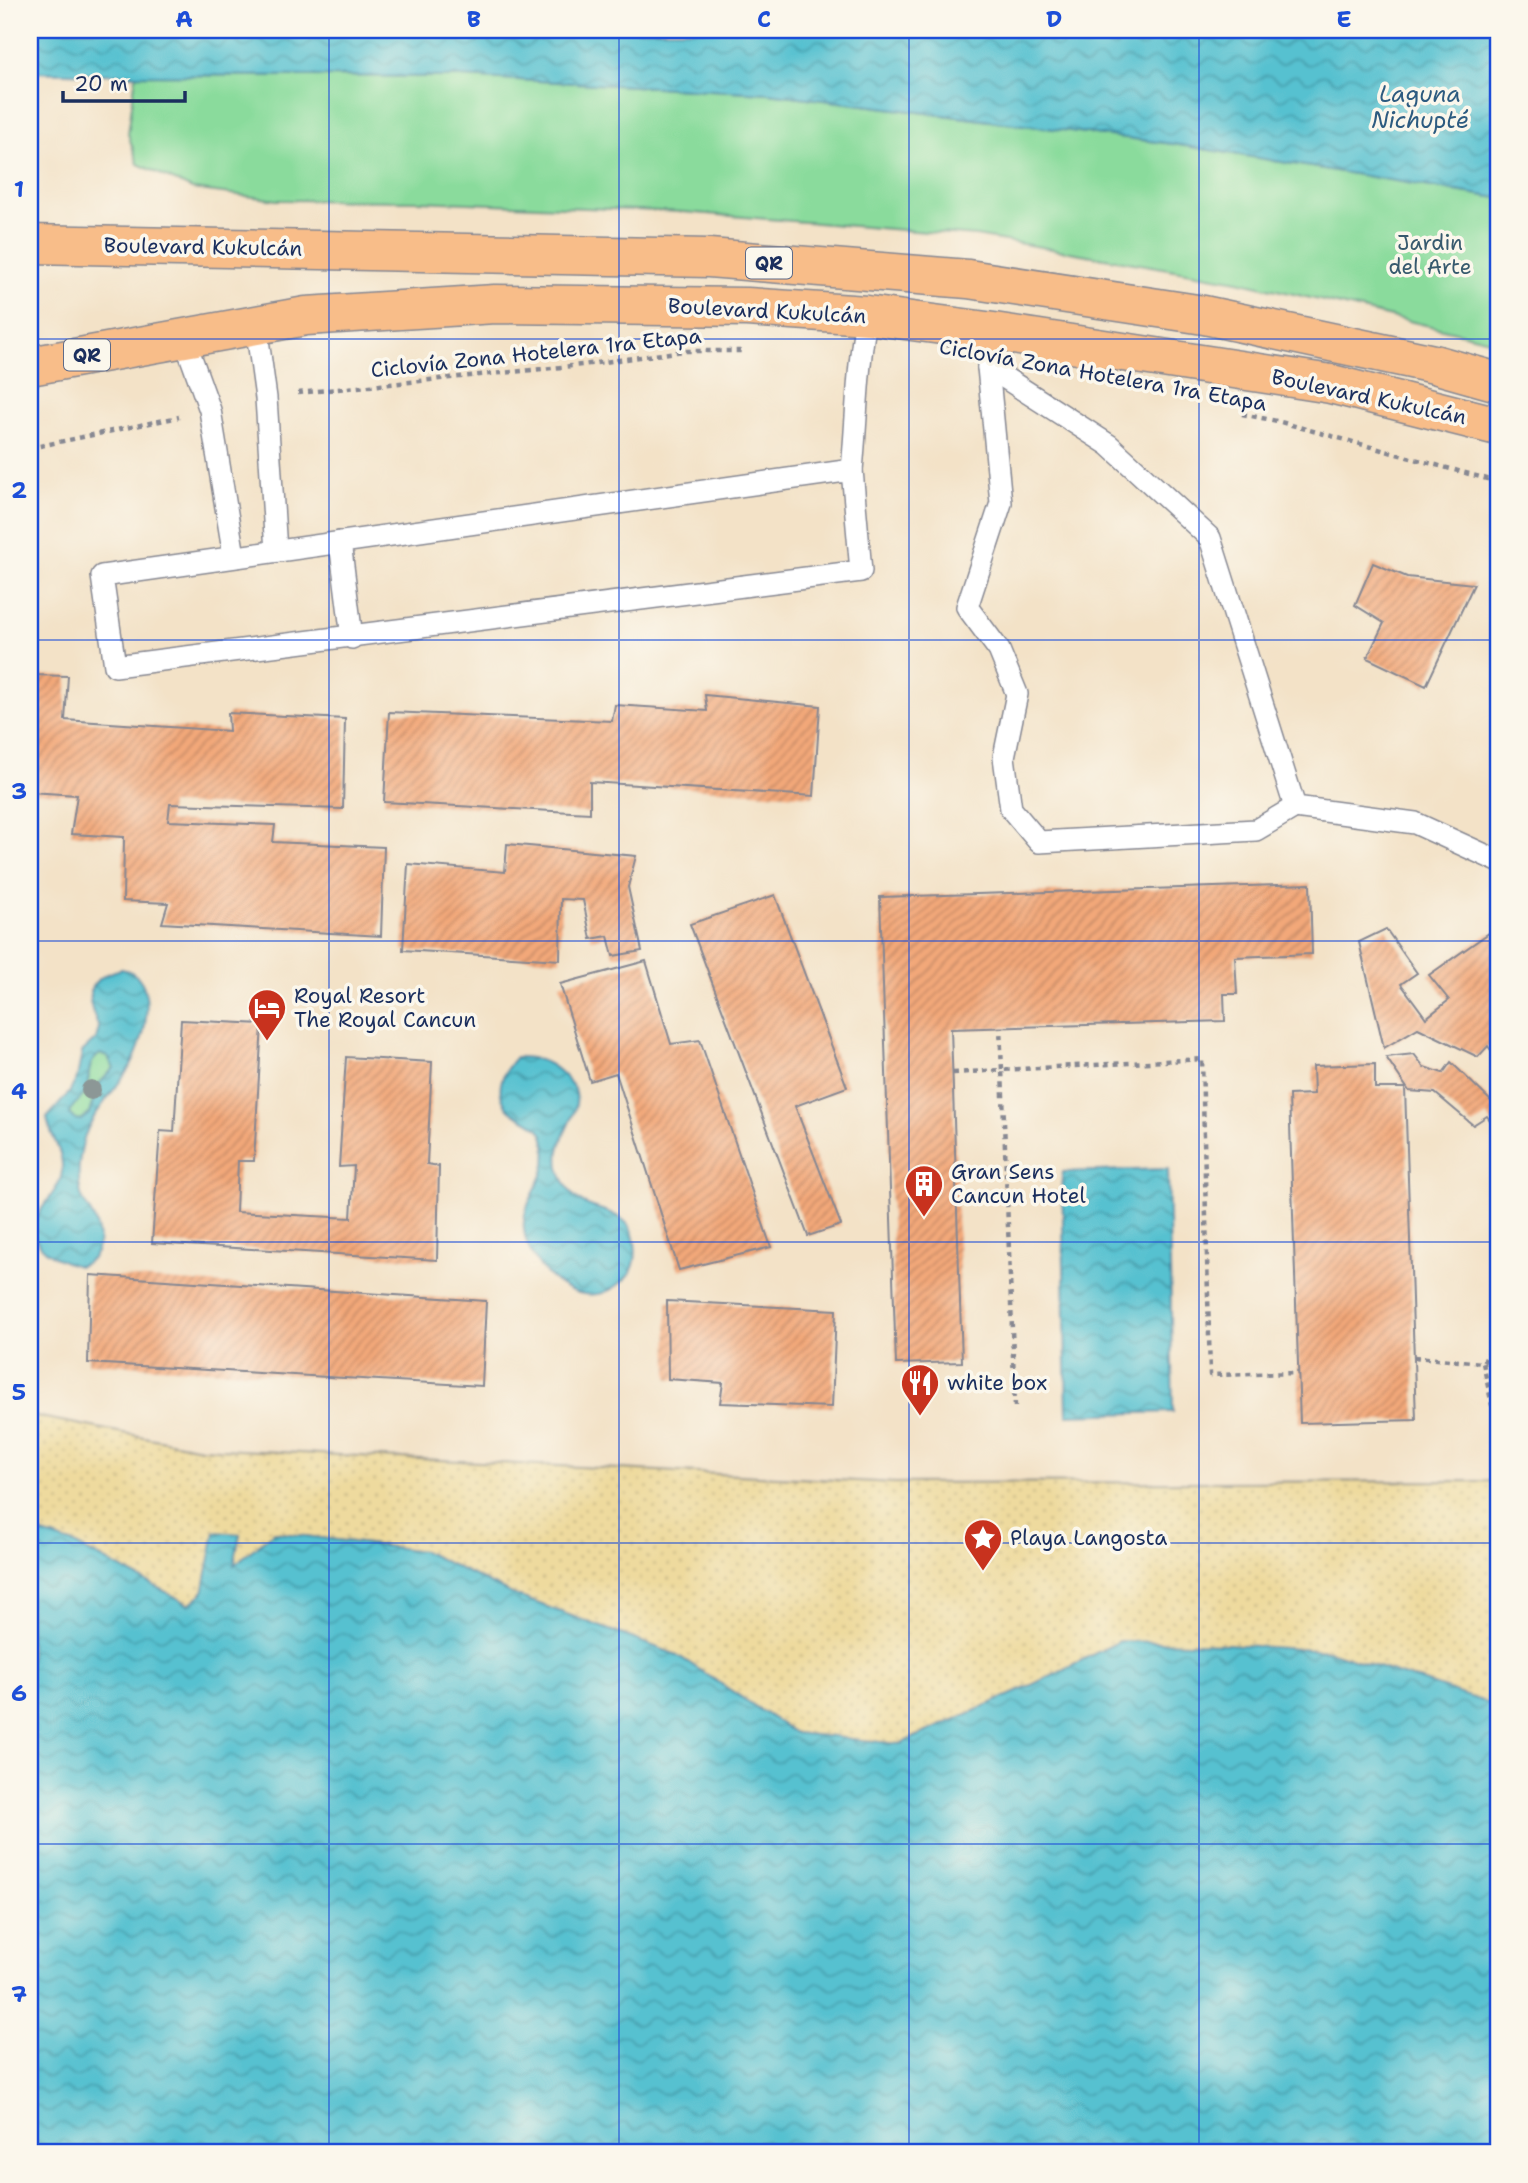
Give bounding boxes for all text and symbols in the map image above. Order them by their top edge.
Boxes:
text: A [175,4,193,34]
text: B [467,4,481,34]
text: C [757,4,771,34]
text: D [1046,4,1062,34]
text: E [1336,4,1352,34]
scale bar [63,60,186,104]
text: 20 m [74,70,128,98]
water label: Laguna Nichupté [1371,79,1469,135]
text: 1 [14,174,24,204]
park label: Jardin del Arte [1388,229,1472,281]
street label: Boulevard Kukulcán [103,231,303,263]
road number: QR [746,247,792,278]
street label: Boulevard Kukulcán [667,292,867,330]
street label: Ciclovía Zona Hotelera 1ra Etapa [369,322,703,384]
street label: Ciclovía Zona Hotelera 1ra Etapa [937,332,1269,418]
road number: QR [64,340,110,370]
street label: Boulevard Kukulcán [1269,363,1469,431]
text: 2 [11,475,27,505]
text: 3 [11,776,27,806]
place label: Royal Resort The Royal Cancun [294,982,476,1034]
hotel icon: Royal Resort The Royal Cancun [246,987,288,1042]
text: 4 [11,1076,27,1106]
place label: Gran Sens Cancun Hotel [951,1158,1086,1210]
building icon: Gran Sens Cancun Hotel [903,1163,945,1218]
restaurant icon: white box [899,1362,941,1417]
place label: white box [947,1369,1047,1397]
text: 5 [12,1377,26,1407]
place icon: Playa Langosta [962,1517,1004,1572]
place label: Playa Langosta [1010,1524,1167,1552]
text: 6 [11,1678,27,1708]
text: 7 [11,1979,27,2009]

